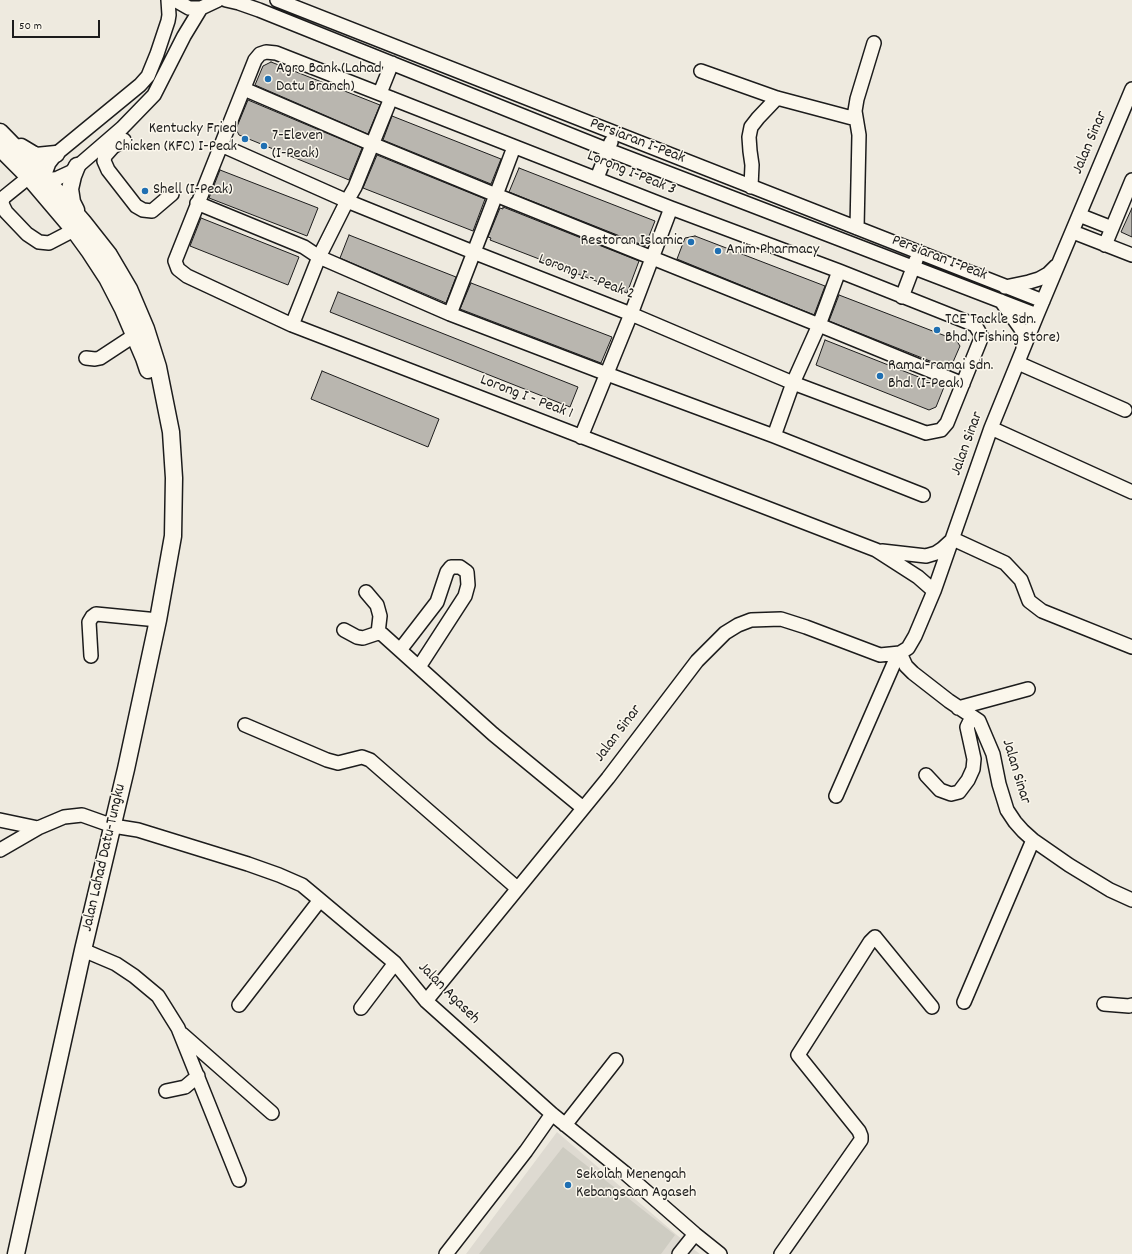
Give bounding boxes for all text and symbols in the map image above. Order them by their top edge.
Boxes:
scale bar [14,12,102,38]
text: 50 m [19,18,42,35]
place label: Agro Bank (Lahad Datu Branch) [276,60,381,98]
marker: Agro Bank (Lahad Datu Branch) [263,74,273,84]
street label: Jalan Sinar [1069,109,1113,177]
street label: Persiaran I-Peak [587,115,687,169]
place label: Kentucky Fried Chicken (KFC) I-Peak [115,120,237,158]
place label: 7-Eleven (I-Peak) [272,127,323,165]
marker: Kentucky Fried Chicken (KFC) I-Peak [240,134,250,144]
marker: 7-Eleven (I-Peak) [259,141,269,151]
street label: Lorong I-Peak 3 [584,147,678,201]
place label: Shell (I-Peak) [153,181,233,201]
marker: Shell (I-Peak) [140,186,150,196]
place label: Restoran Islamic [581,232,683,252]
street label: Persiaran I-Peak [889,232,989,286]
marker: Restoran Islamic [686,237,696,247]
place label: Anim Pharmacy [726,241,819,261]
marker: Anim Pharmacy [713,246,723,256]
street label: Lorong I - Peak 2 [535,251,637,305]
place label: TCE Tackle Sdn. Bhd. (Fishing Store) [945,311,1060,349]
marker: TCE Tackle Sdn. Bhd. (Fishing Store) [932,325,942,335]
place label: Ramai-ramai Sdn. Bhd. (I-Peak) [888,357,993,395]
street label: Lorong I - Peak 1 [477,371,575,425]
marker: Ramai-ramai Sdn. Bhd. (I-Peak) [875,371,885,381]
street label: Jalan Sinar [948,409,988,479]
street label: Jalan Sinar [591,702,647,766]
street label: Jalan Sinar [996,737,1034,807]
street label: Jalan Lahad Datu-Tungku [79,782,131,934]
street label: Jalan Agaseh [413,959,483,1029]
place label: Sekolah Menengah Kebangsaan Agaseh [576,1166,696,1204]
marker: Sekolah Menengah Kebangsaan Agaseh [563,1180,573,1190]

